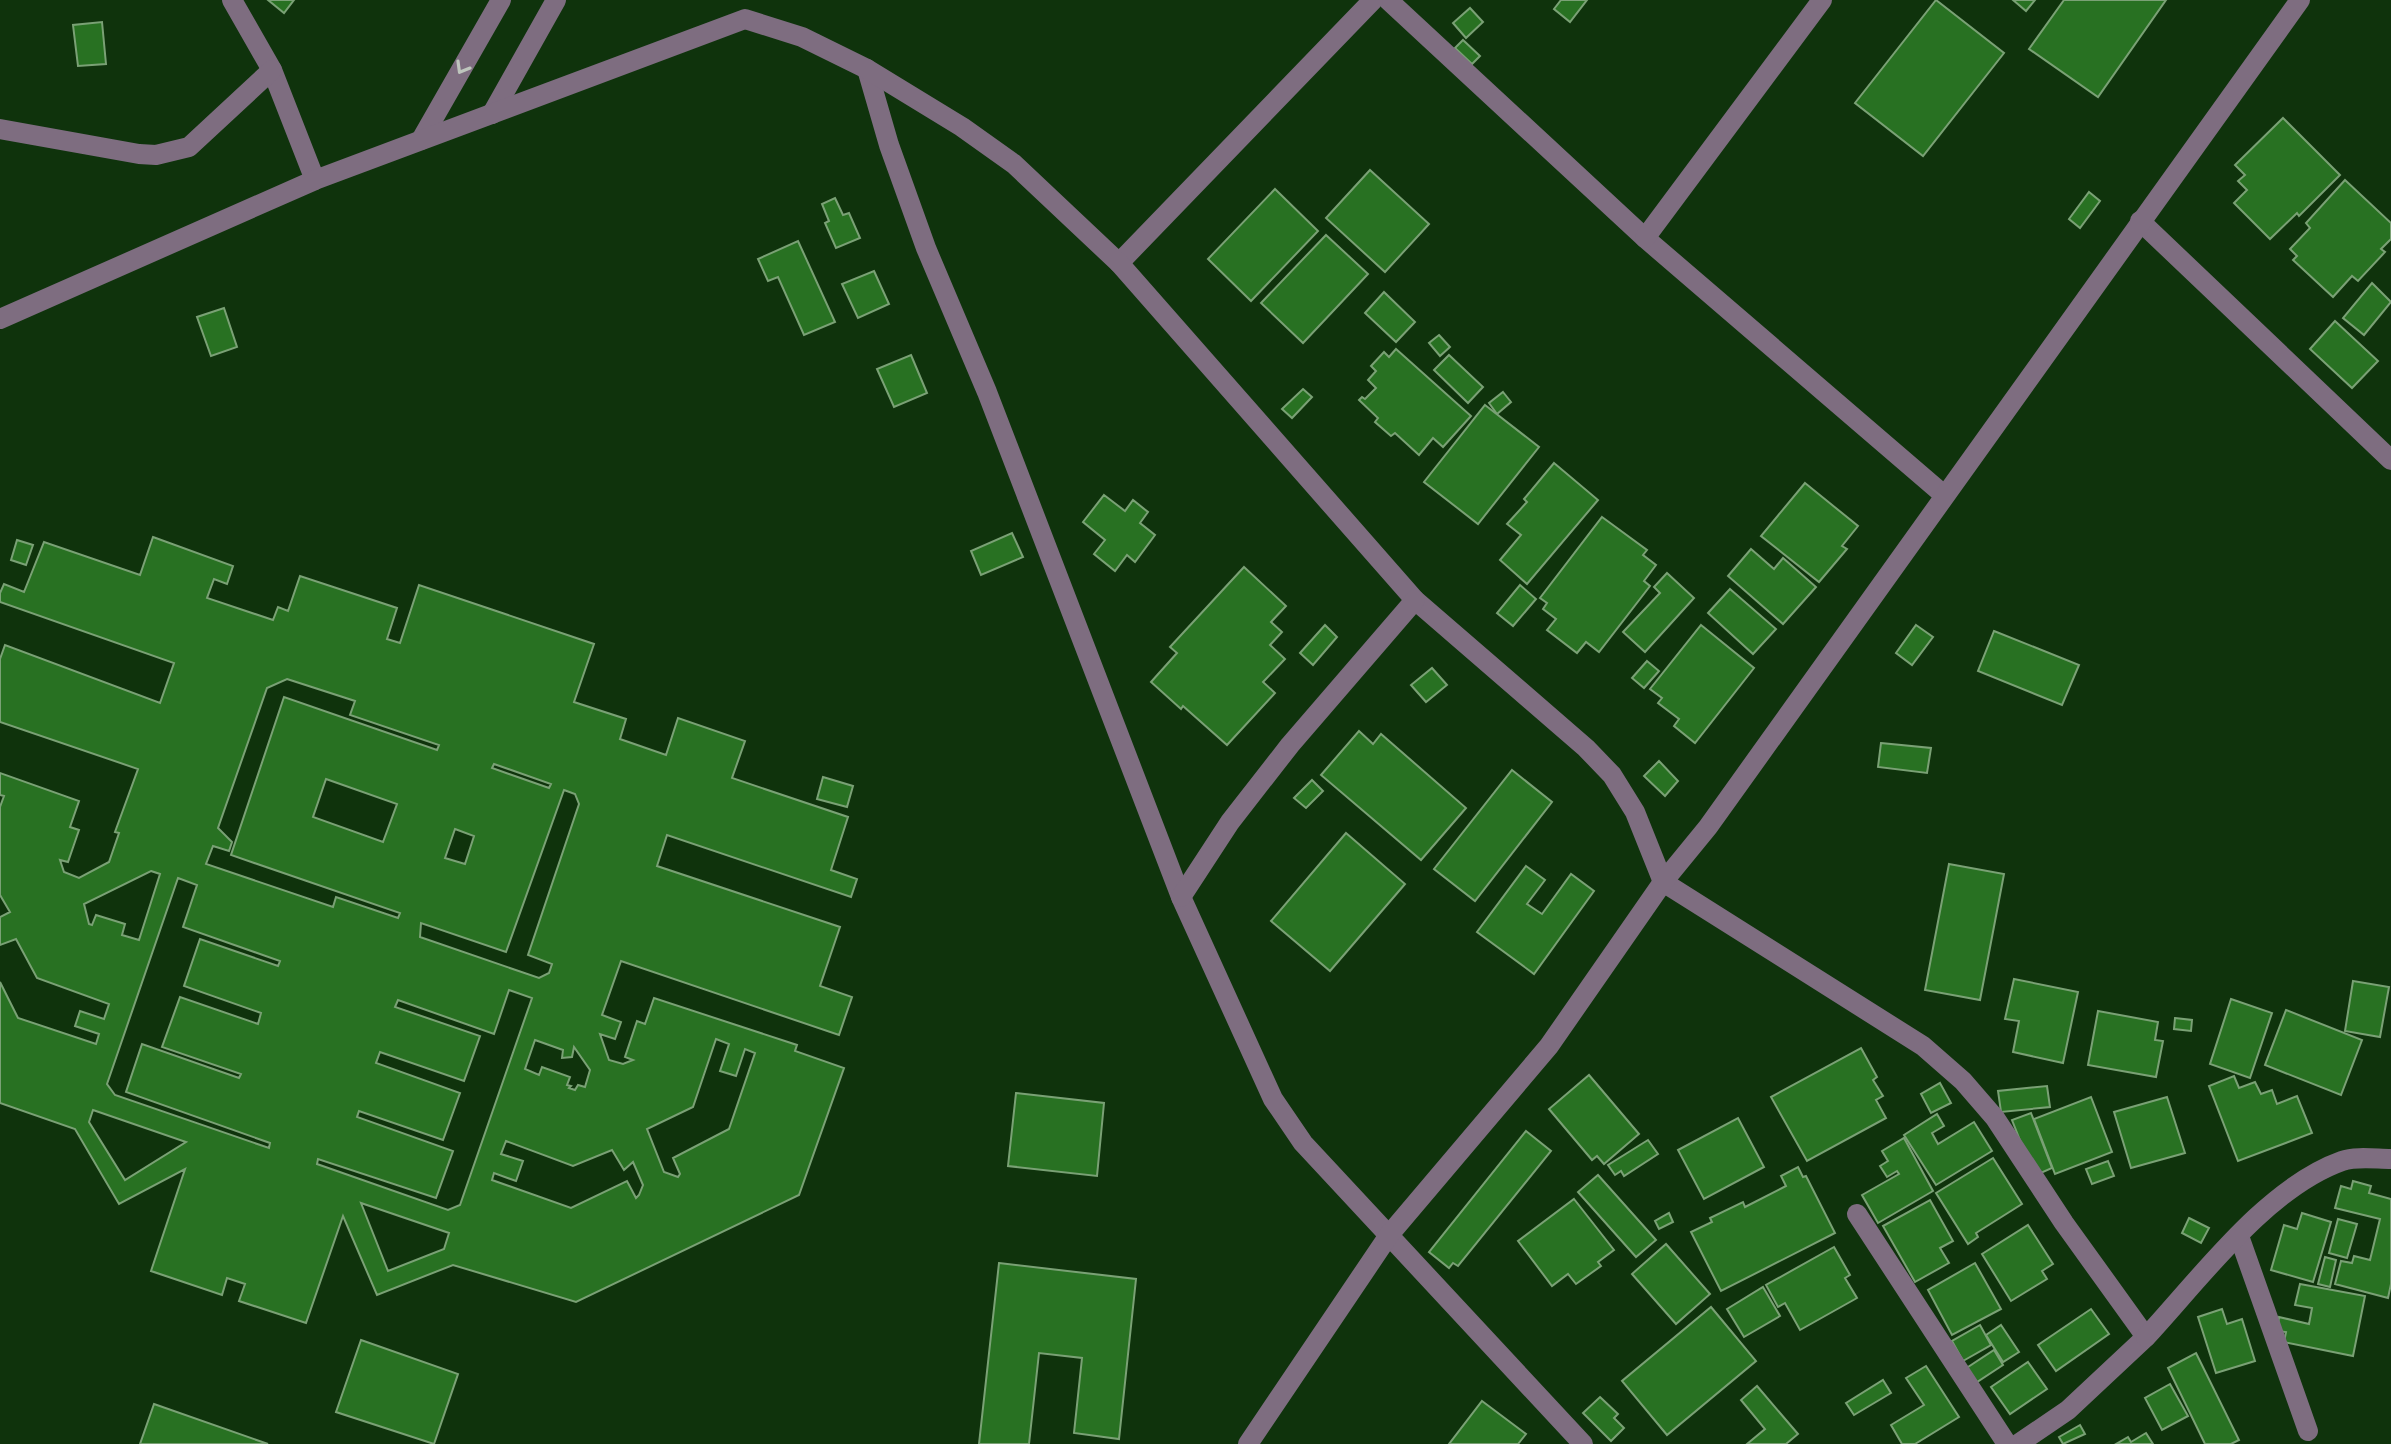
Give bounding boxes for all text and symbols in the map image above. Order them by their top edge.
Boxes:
one-way arrow [456,59,472,74]

